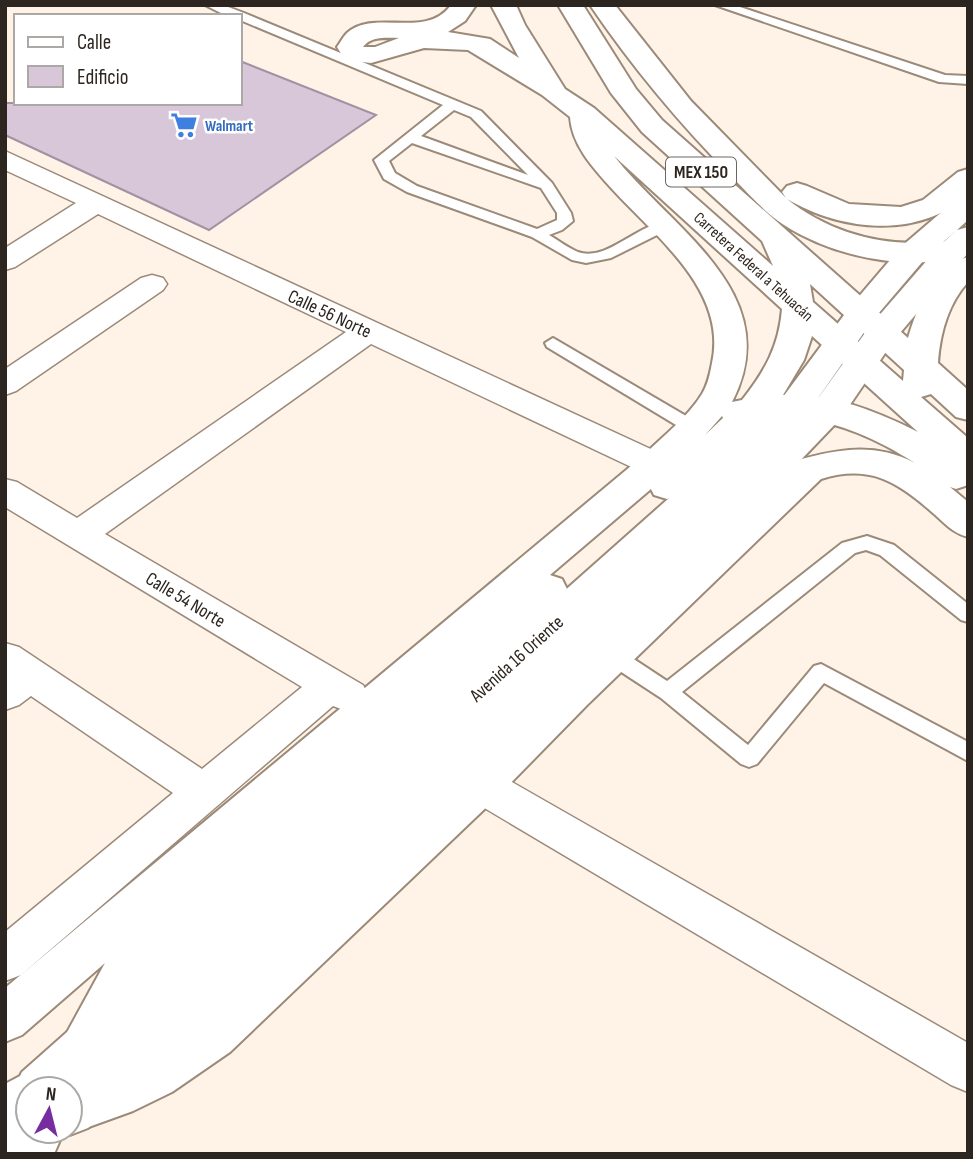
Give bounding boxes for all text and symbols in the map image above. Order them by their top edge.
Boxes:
legend [14,14,242,105]
text: Calle [77,30,111,55]
text: Edificio [77,65,128,90]
supermarket icon: Walmart [169,110,199,140]
place label: Walmart [205,117,253,136]
road number: MEX 150 [666,158,736,187]
street label: Carretera Federal a Tehuacán [689,209,817,326]
street label: Calle 56 Norte [284,285,375,344]
street label: Calle 54 Norte [141,567,229,633]
street label: Avenida 16 Oriente [465,611,569,708]
north arrow [14,1075,84,1145]
text: N [44,1083,57,1107]

